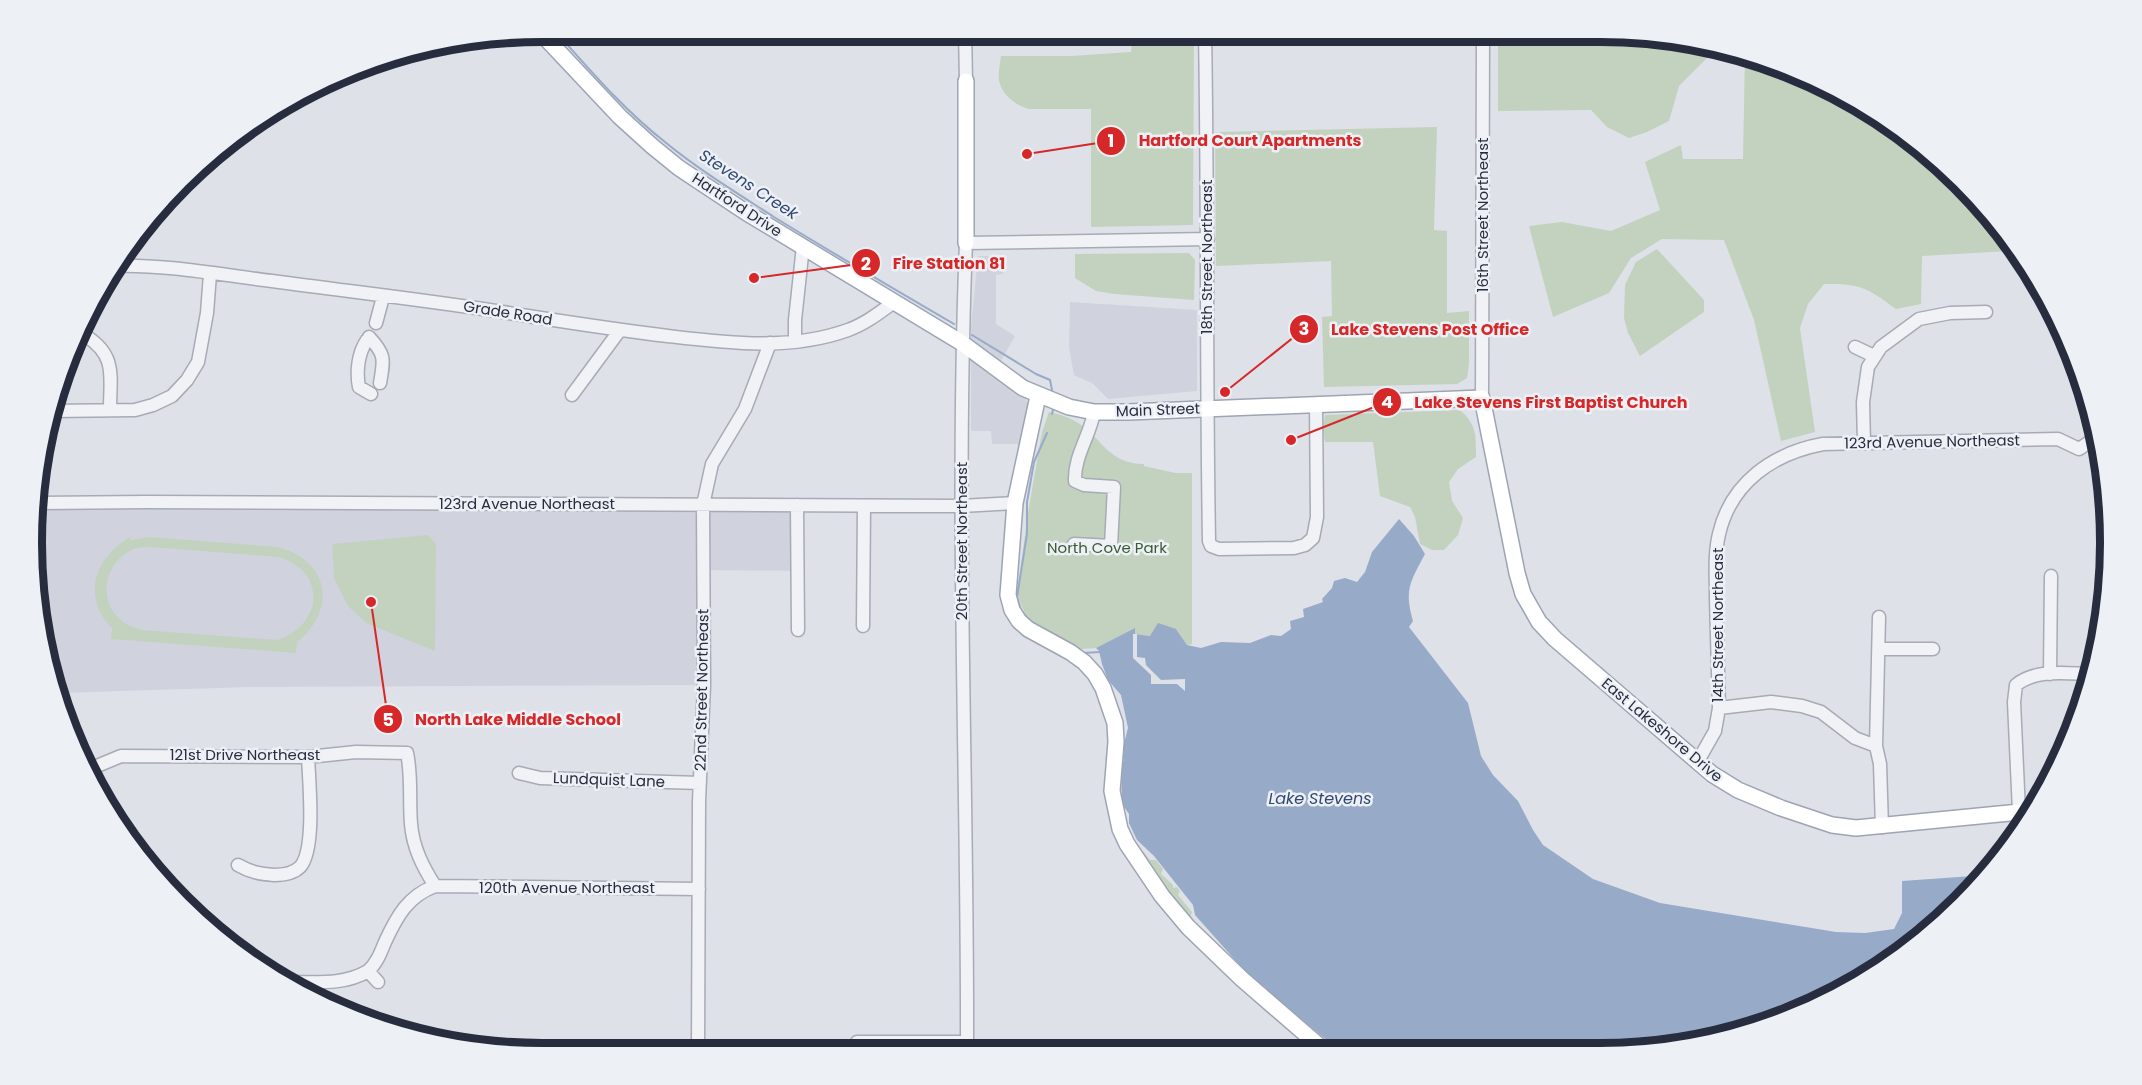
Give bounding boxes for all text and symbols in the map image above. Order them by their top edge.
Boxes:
callout: Hartford Court Apartments [1096,124,1373,158]
text: 1 [1108,128,1114,153]
text: Hartford Court Apartments [1139,129,1361,152]
street label: 16th Street Northeast [1472,138,1493,292]
water label: Stevens Creek [695,144,803,225]
street label: Hartford Drive [688,168,786,242]
street label: 18th Street Northeast [1196,180,1217,334]
callout: Fire Station 81 [851,246,1018,280]
text: 2 [861,251,871,276]
text: Fire Station 81 [893,252,1005,275]
street label: Grade Road [462,295,554,330]
callout: Lake Stevens Post Office [1289,312,1541,346]
text: 3 [1299,316,1309,341]
text: Lake Stevens Post Office [1331,318,1529,341]
callout: Lake Stevens First Baptist Church [1372,385,1700,419]
text: 4 [1381,389,1393,414]
text: Lake Stevens First Baptist Church [1414,391,1688,414]
street label: Main Street [1116,398,1200,421]
street label: 123rd Avenue Northeast [1844,429,2020,454]
street label: 20th Street Northeast [951,462,972,620]
street label: 123rd Avenue Northeast [439,493,615,514]
park label: North Cove Park [1047,537,1167,558]
street label: 14th Street Northeast [1707,548,1728,702]
street label: 22nd Street Northeast [690,609,713,771]
street label: East Lakeshore Drive [1597,673,1727,787]
callout: North Lake Middle School [373,702,633,736]
text: 5 [382,707,394,732]
text: North Lake Middle School [415,708,621,731]
street label: 121st Drive Northeast [170,744,320,765]
street label: Lundquist Lane [553,767,665,792]
water label: Lake Stevens [1268,787,1372,810]
street label: 120th Avenue Northeast [479,877,655,898]

